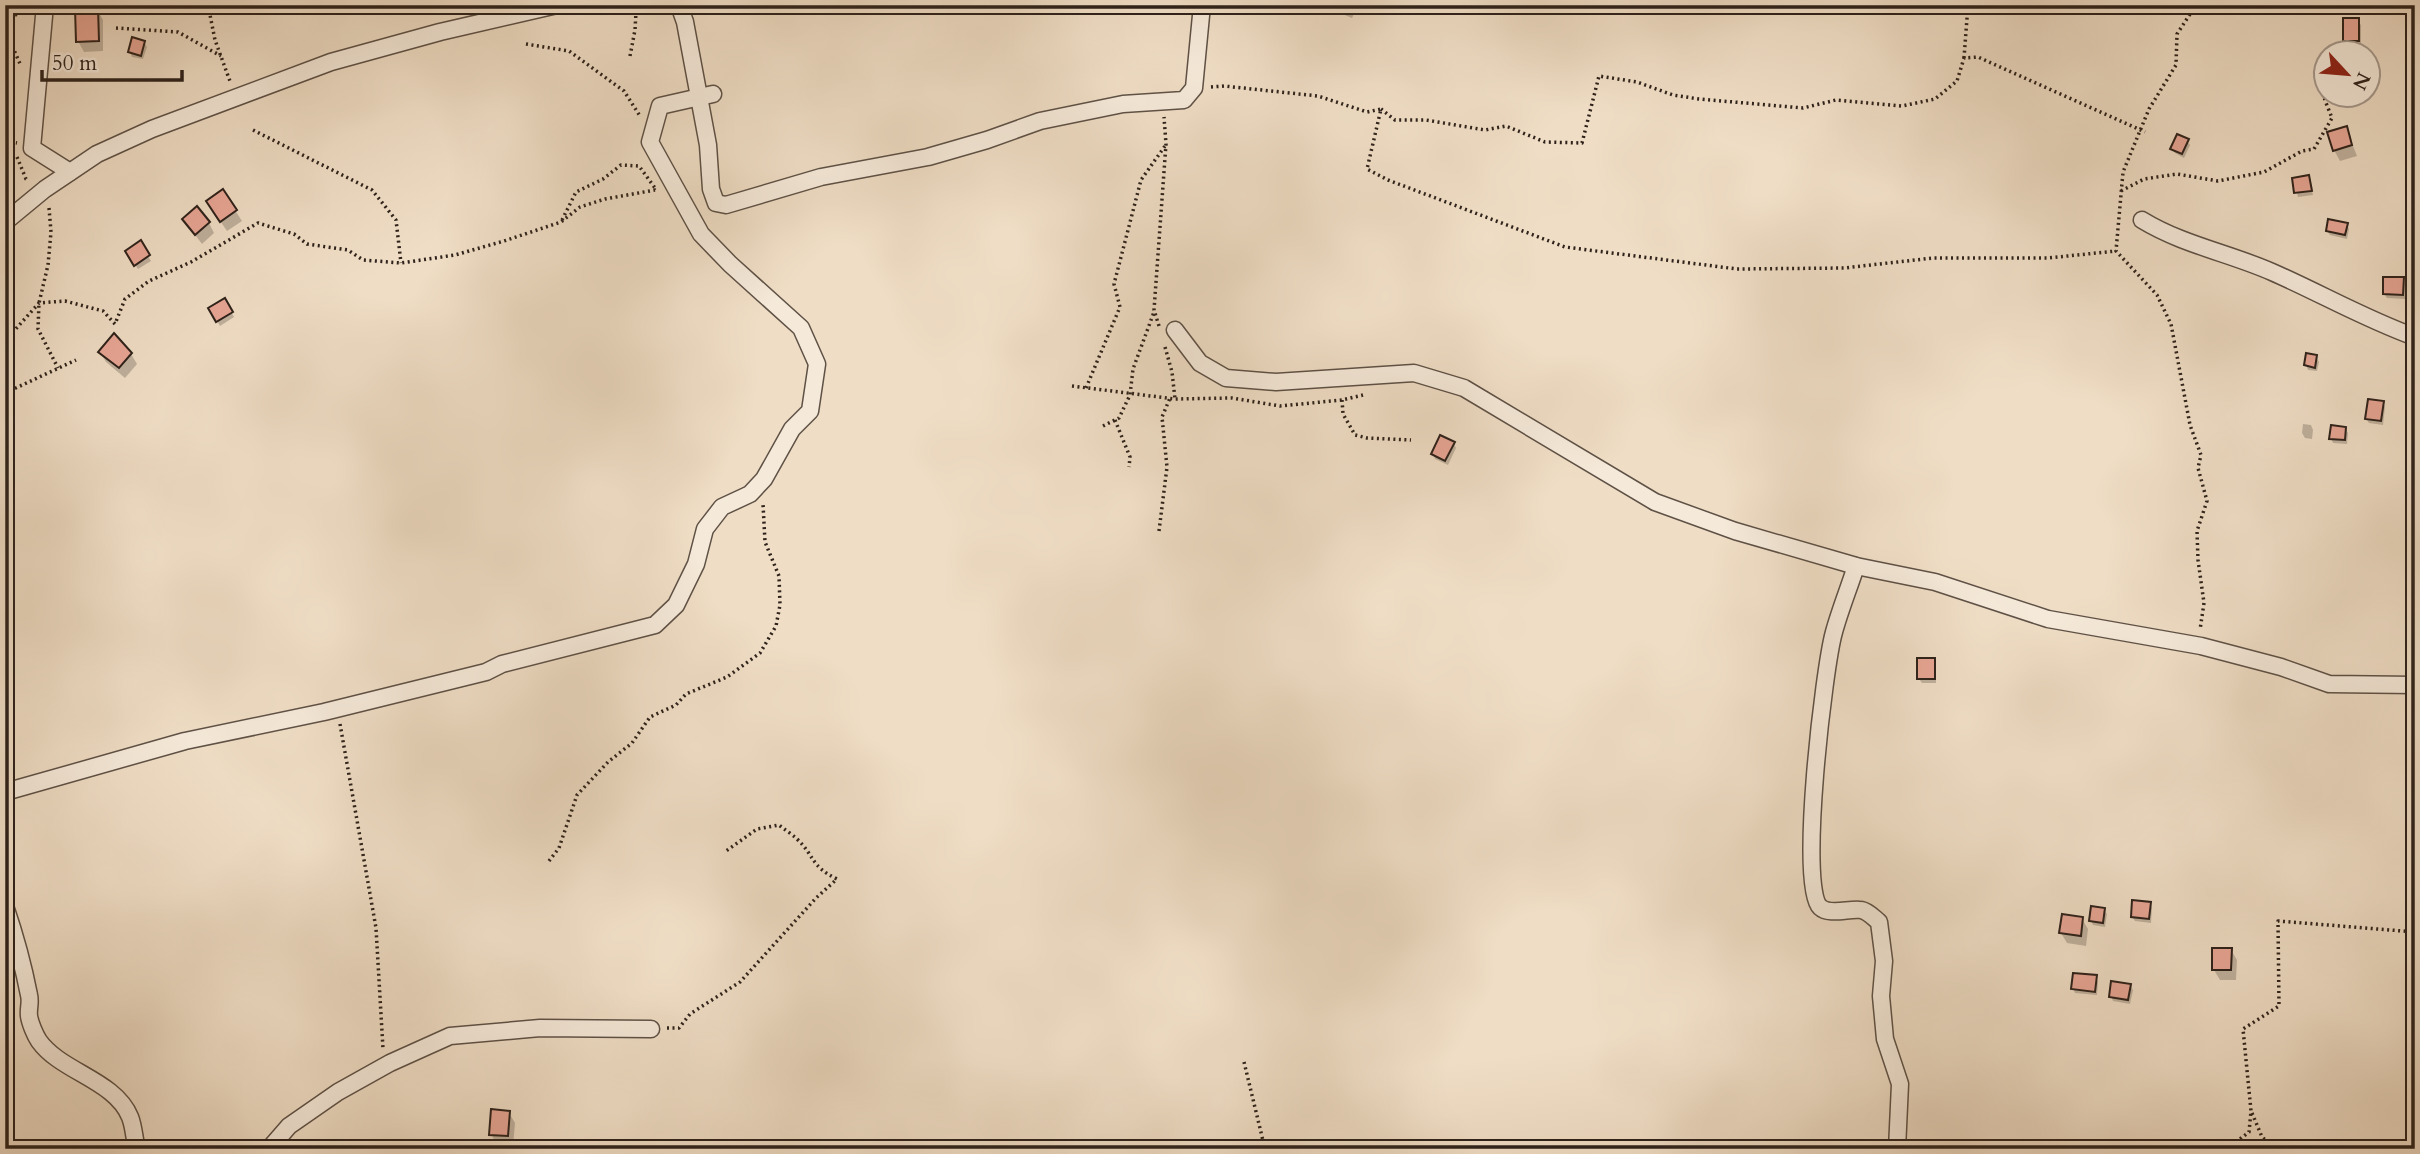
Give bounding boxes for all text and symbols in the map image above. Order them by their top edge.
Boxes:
scale bar [42,38,182,82]
north arrow [2312,38,2382,108]
text: 50 m [52,49,97,78]
text: N [2346,68,2377,95]

